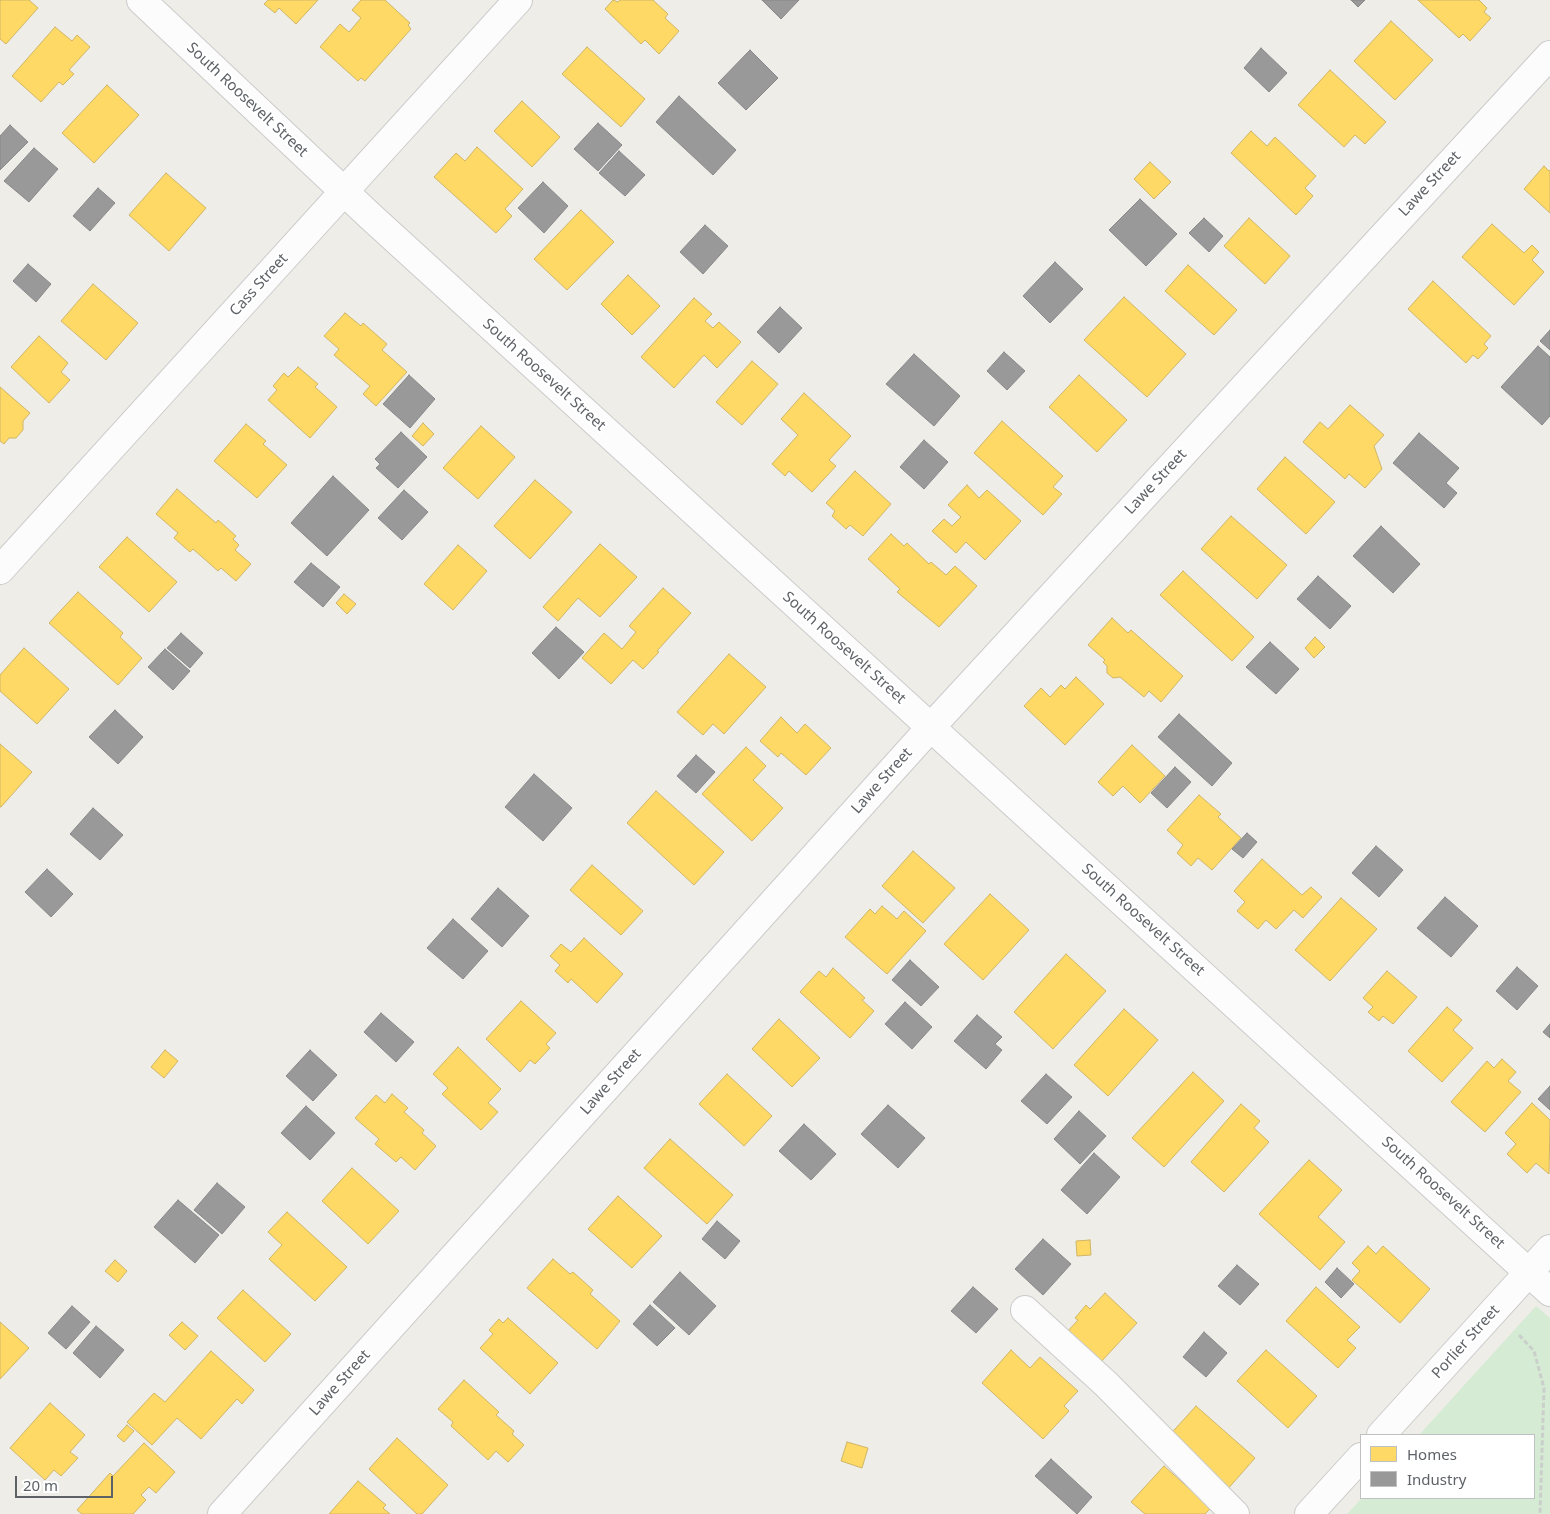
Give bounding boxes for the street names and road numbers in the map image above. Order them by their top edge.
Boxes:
street label: South Roosevelt Street [183,39,311,161]
street label: Lawe Street [1395,148,1465,220]
street label: Cass Street [226,250,292,320]
street label: South Roosevelt Street [479,315,609,435]
street label: Lawe Street [1121,446,1191,518]
street label: South Roosevelt Street [779,588,909,708]
street label: Lawe Street [848,744,916,818]
street label: South Roosevelt Street [1078,860,1208,980]
street label: Lawe Street [577,1045,645,1119]
street label: South Roosevelt Street [1378,1133,1508,1253]
street label: Porlier Street [1428,1302,1504,1382]
street label: Lawe Street [306,1346,374,1420]

